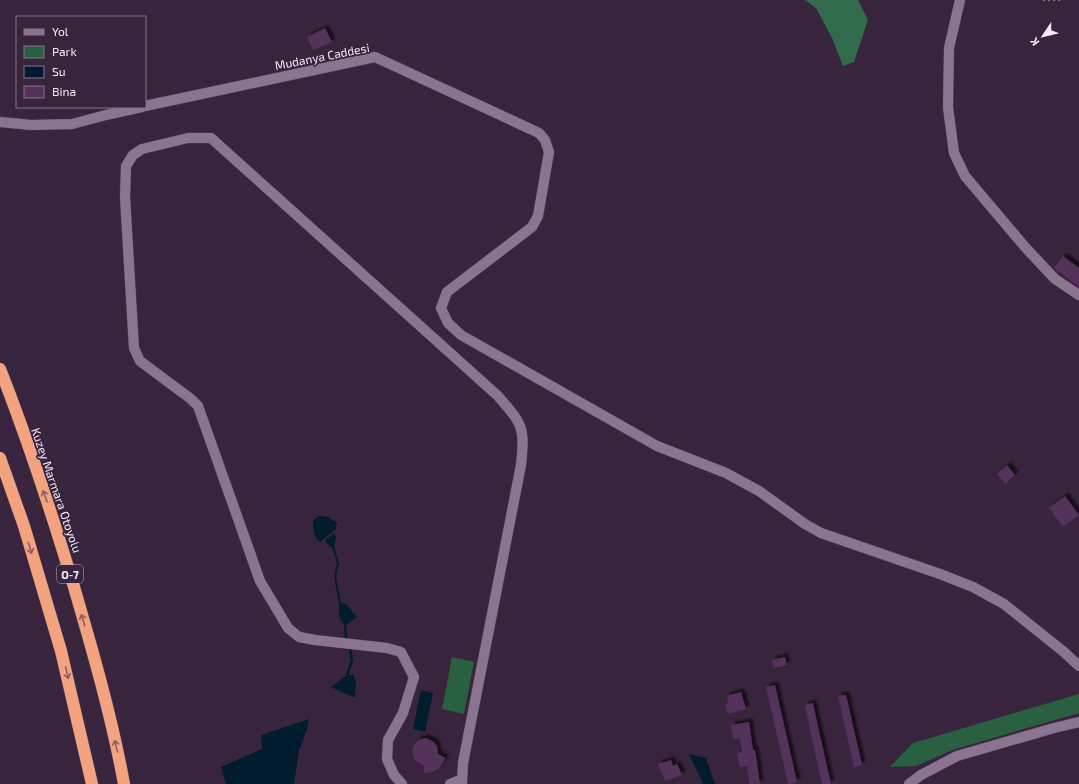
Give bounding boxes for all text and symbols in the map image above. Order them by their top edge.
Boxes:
legend [16,16,146,108]
north arrow [1023,16,1063,56]
text: Yol [52,24,69,38]
text: K [1027,35,1042,49]
street label: Mudanya Caddesi [274,40,370,72]
text: Park [52,44,77,58]
text: Su [52,64,66,78]
text: Bina [52,84,76,98]
street label: Kuzey Marmara Otoyolu [29,426,85,554]
one-way arrow [41,490,49,502]
one-way arrow [27,541,34,554]
road number: O-7 [57,565,83,583]
one-way arrow [79,614,86,627]
one-way arrow [63,666,71,679]
one-way arrow [112,740,119,753]

